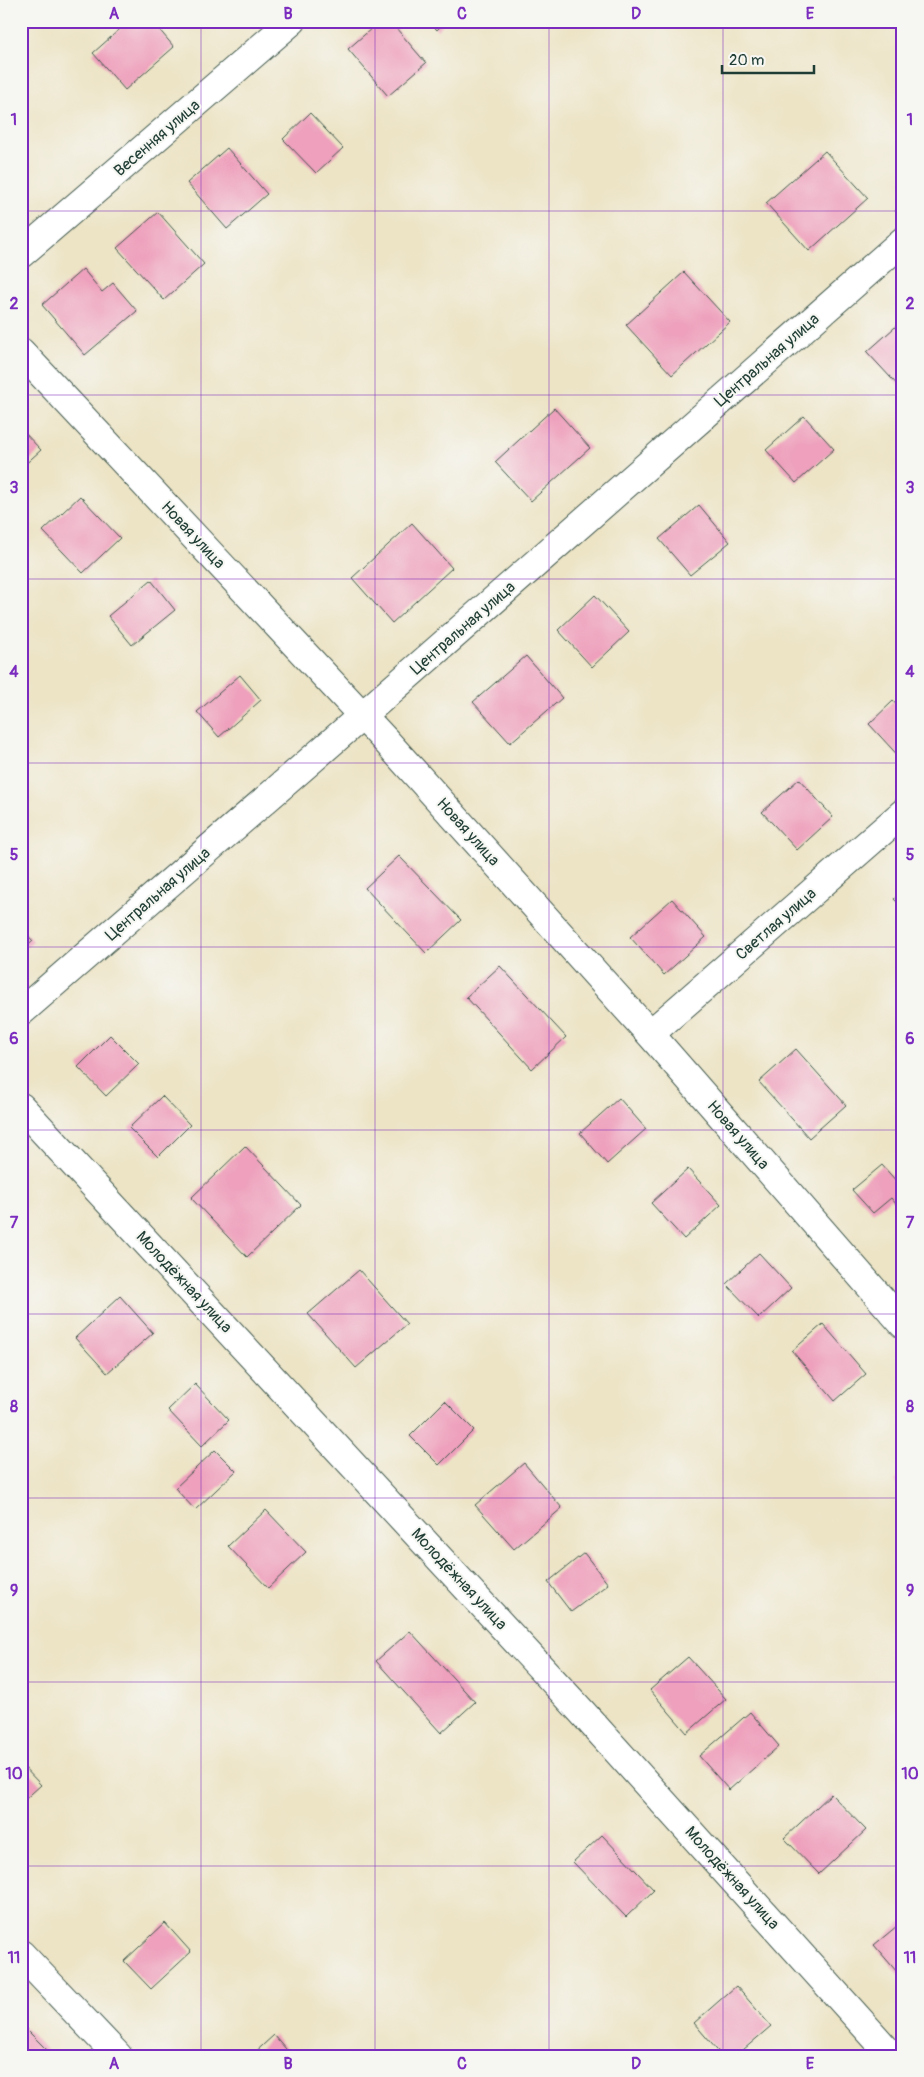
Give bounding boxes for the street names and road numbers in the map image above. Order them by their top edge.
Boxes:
street label: Весенняя улица [110,95,204,181]
street label: Центральная улица [711,309,823,411]
street label: Новая улица [157,497,229,573]
street label: Центральная улица [407,577,519,679]
street label: Новая улица [432,794,504,870]
street label: Центральная улица [102,843,214,945]
street label: Светлая улица [732,884,820,964]
street label: Новая улица [703,1096,773,1174]
street label: Молодёжная улица [132,1227,236,1337]
street label: Молодёжная улица [407,1524,511,1634]
street label: Молодёжная улица [680,1822,784,1934]

